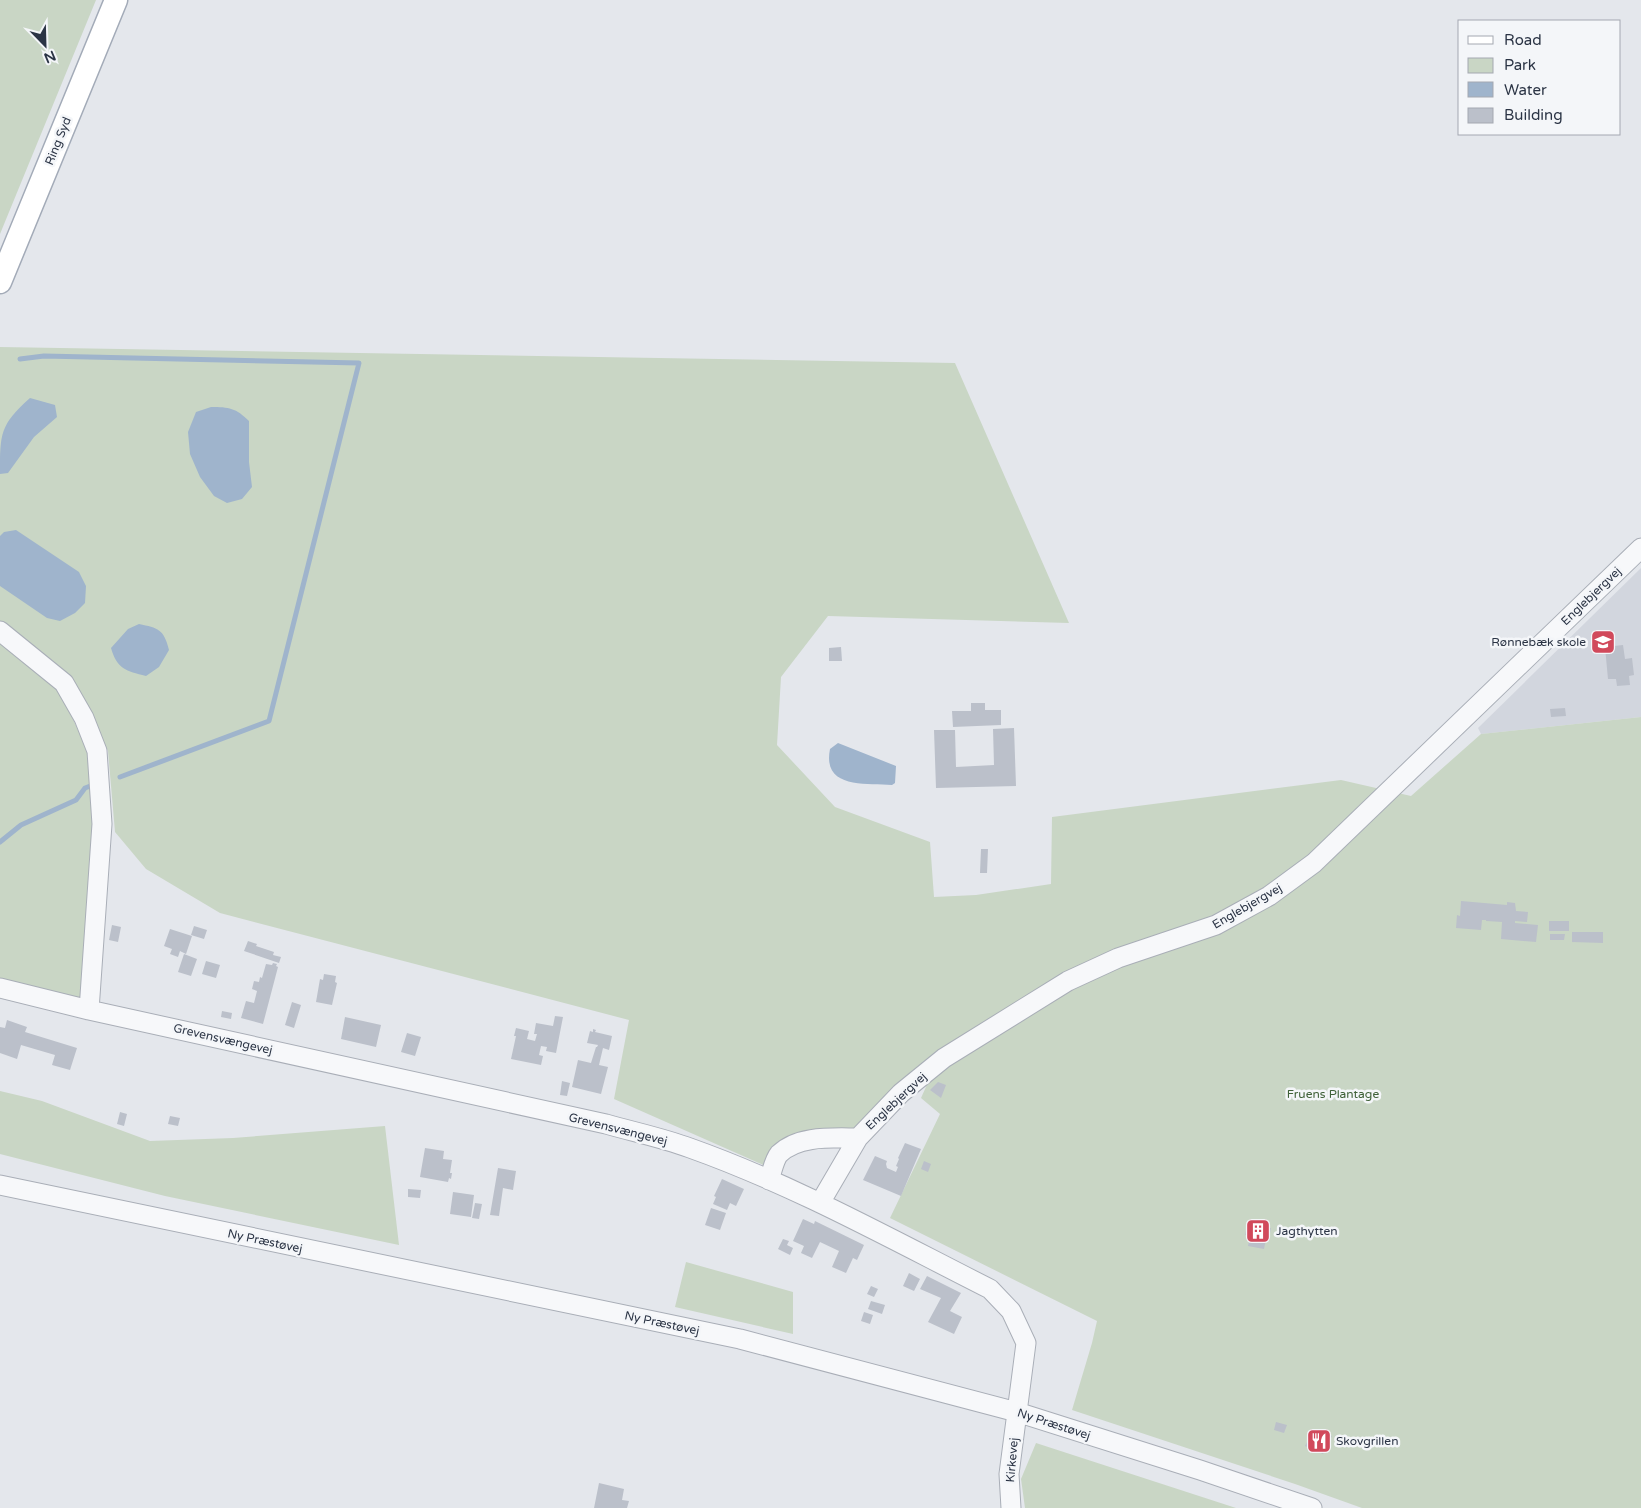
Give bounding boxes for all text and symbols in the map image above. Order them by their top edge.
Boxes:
north arrow [20,20,70,70]
legend [1458,20,1621,135]
text: Road [1504,31,1542,49]
text: N [41,46,58,67]
text: Park [1504,56,1536,74]
text: Water [1504,81,1547,99]
text: Building [1504,106,1563,124]
street label: Ring Syd [42,115,74,167]
street label: Englebjergvej [1558,564,1624,628]
school or university icon: Rønnebæk skole [1590,629,1616,655]
place label: Rønnebæk skole [1491,635,1586,649]
street label: Englebjergvej [1210,881,1284,931]
street label: Grevensvængevej [172,1021,274,1057]
street label: Englebjergvej [863,1069,929,1133]
park label: Fruens Plantage [1287,1087,1379,1101]
street label: Grevensvængevej [567,1110,669,1148]
building icon: Jagthytten [1245,1218,1271,1244]
place label: Jagthytten [1276,1224,1338,1238]
street label: Ny Præstøvej [226,1226,304,1256]
street label: Ny Præstøvej [623,1308,701,1338]
street label: Ny Præstøvej [1016,1406,1092,1442]
restaurant icon: Skovgrillen [1306,1428,1332,1454]
place label: Skovgrillen [1336,1434,1398,1448]
street label: Kirkevej [1003,1437,1021,1483]

